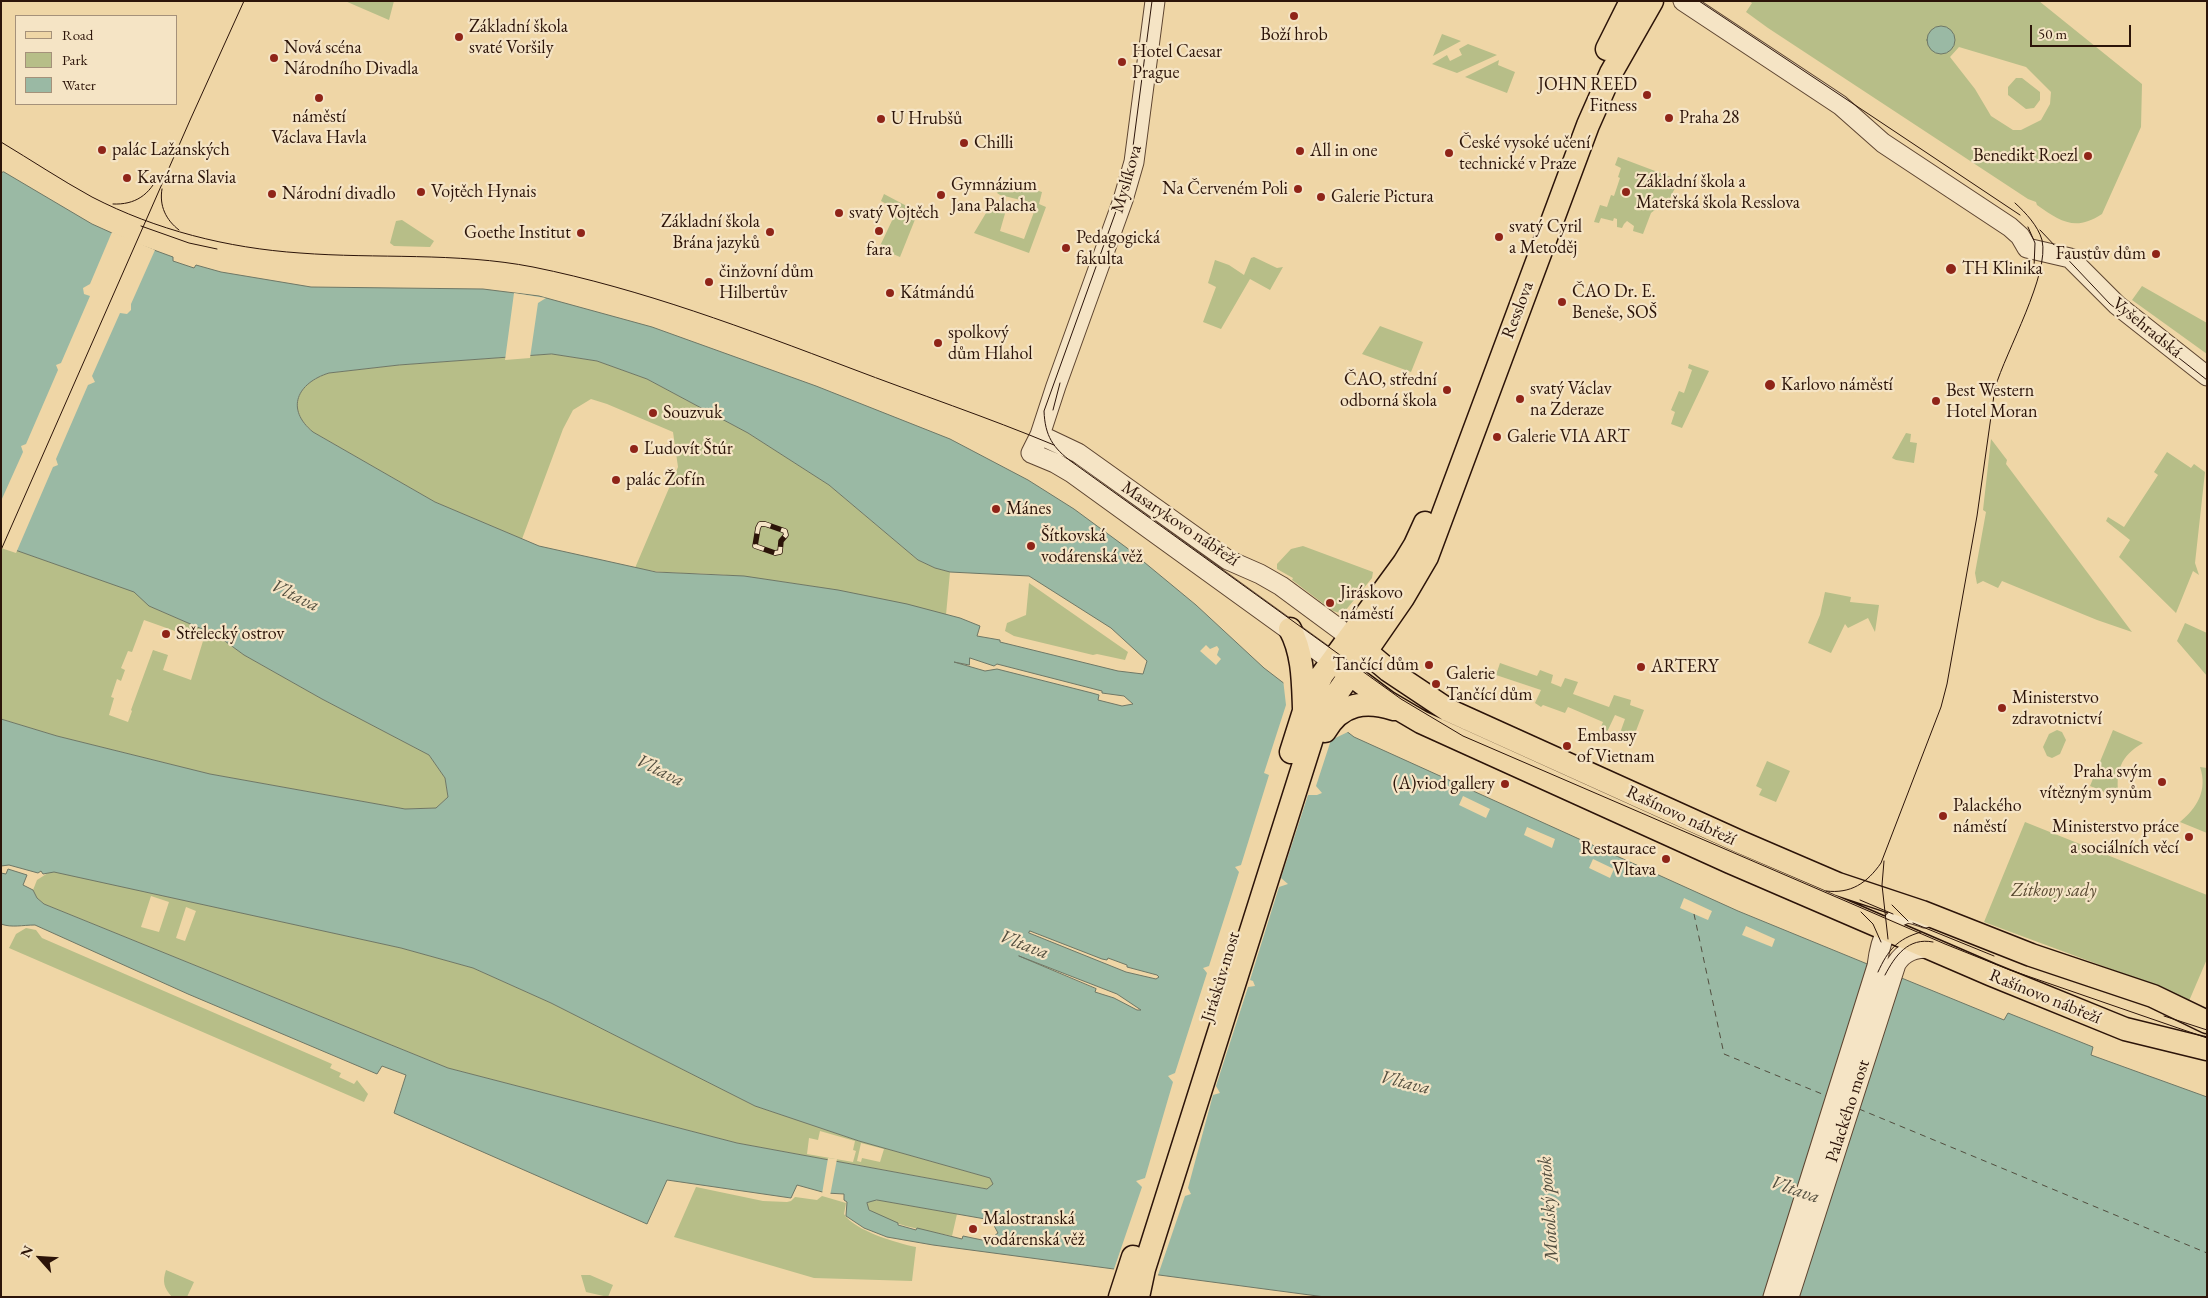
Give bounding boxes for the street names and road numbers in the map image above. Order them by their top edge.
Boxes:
street label: Myslíkova [1107,142,1147,216]
street label: Resslova [1497,278,1539,342]
street label: Vyšehradská [2108,293,2186,363]
street label: Masarykovo nábřeží [1117,477,1243,571]
street label: Rašínovo nábřeží [1623,781,1739,851]
street label: Jiráskův most [1197,929,1245,1025]
street label: Rašínovo nábřeží [1986,965,2104,1029]
street label: Palackého most [1821,1057,1875,1165]

